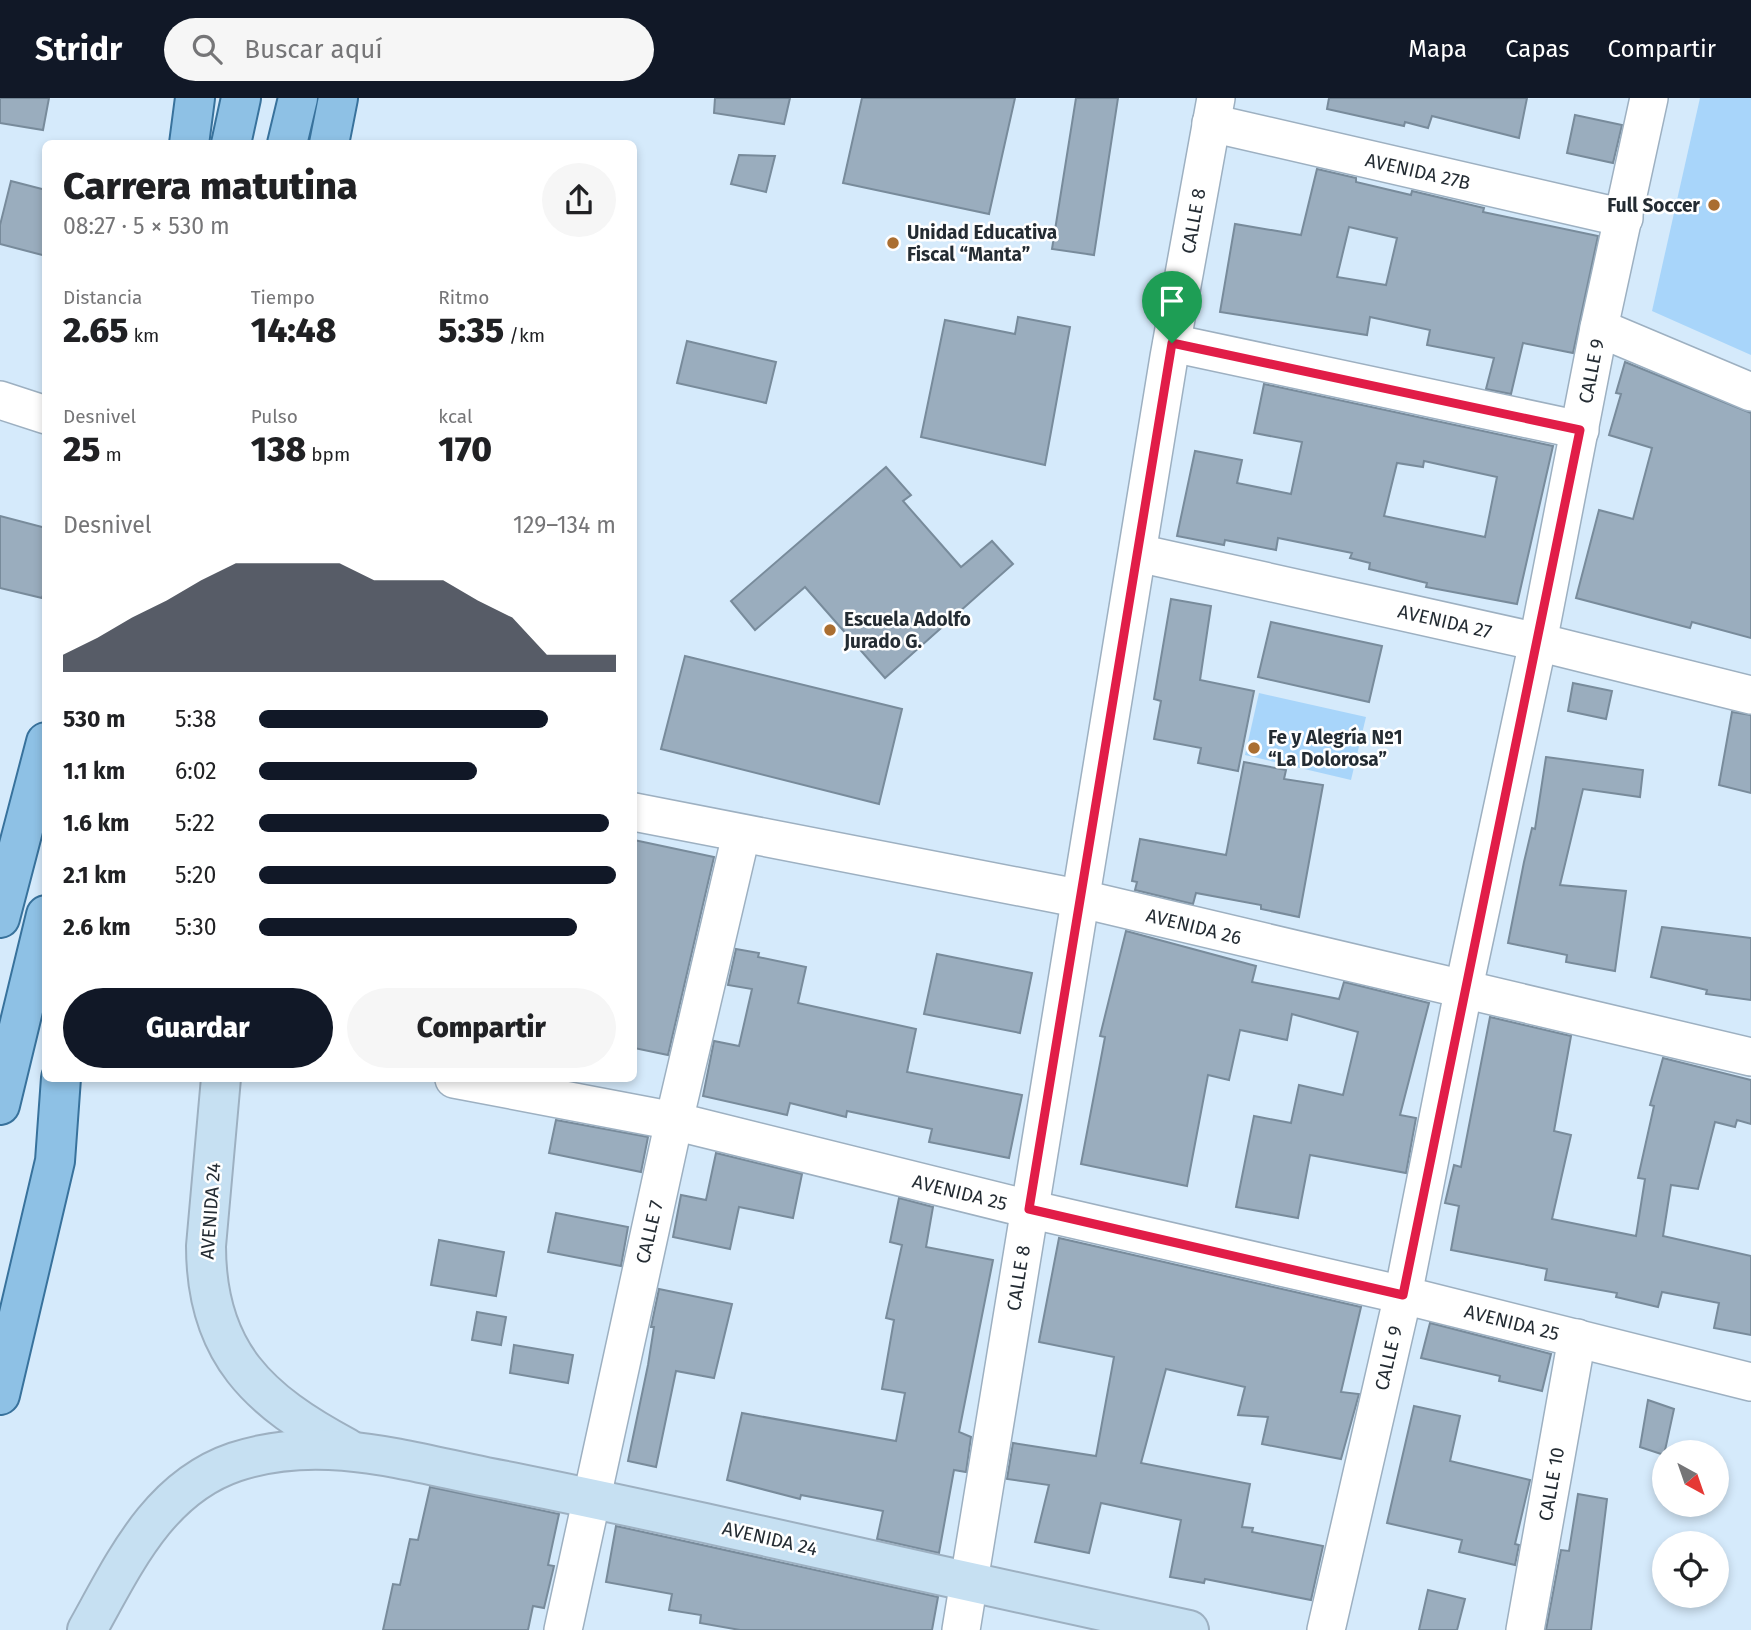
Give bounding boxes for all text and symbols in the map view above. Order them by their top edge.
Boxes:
search box [164,18,654,81]
text: Stridr [35,29,122,69]
icon: search [188,30,226,68]
text: Buscar aquí [244,34,383,65]
text: Mapa [1408,35,1467,63]
text: Capas [1505,35,1569,63]
text: Compartir [1607,35,1716,63]
street label: AVENIDA 27B [1363,148,1473,195]
text: Carrera matutina [63,163,358,209]
button: share [542,163,616,237]
street label: CALLE 8 [1176,187,1211,256]
place label: Full Soccer [1607,194,1700,217]
marker: Full Soccer [1706,197,1722,213]
text: 08:27 · 5 × 530 m [63,212,230,240]
place label: Unidad Educativa Fiscal “Manta” [907,221,1057,266]
marker: Unidad Educativa Fiscal “Manta” [885,235,901,251]
pin [1142,271,1202,343]
icon: arrive [1153,282,1191,320]
text: Distancia [63,286,142,309]
text: Tiempo [251,286,315,309]
text: Ritmo [438,286,489,309]
text: 2.65 [63,309,128,351]
text: 14:48 [251,309,336,351]
text: 5:35 [438,309,504,351]
text: km [128,324,159,347]
text: /km [504,324,545,347]
street label: CALLE 9 [1574,337,1609,406]
text: Desnivel [63,405,136,428]
text: Pulso [251,405,298,428]
text: kcal [438,405,473,428]
text: 25 [63,428,100,470]
text: 138 [251,428,306,470]
text: 170 [438,428,492,470]
text: m [100,443,122,466]
text: bpm [306,443,350,466]
text: Desnivel [63,511,152,539]
text: 129–134 m [513,511,616,539]
street label: AVENIDA 27 [1396,600,1494,643]
place label: Escuela Adolfo Jurado G. [843,608,971,653]
marker: Escuela Adolfo Jurado G. [822,622,838,638]
text: 530 m [63,705,125,733]
text: 5:38 [175,705,216,733]
place label: Fe y Alegría Nº1 “La Dolorosa” [1268,726,1402,771]
marker: Fe y Alegría Nº1 “La Dolorosa” [1246,740,1262,756]
text: 1.1 km [63,757,125,785]
text: 6:02 [175,757,217,785]
text: 1.6 km [63,809,130,837]
text: 5:22 [175,809,215,837]
text: 2.1 km [63,861,126,889]
text: 5:20 [175,861,216,889]
street label: AVENIDA 26 [1144,904,1244,949]
text: 2.6 km [63,913,131,941]
text: 5:30 [175,913,217,941]
button: Guardar [63,988,333,1068]
button: Compartir [347,988,616,1068]
street label: AVENIDA 24 [196,1162,225,1260]
street label: AVENIDA 25 [910,1170,1010,1215]
street label: CALLE 7 [631,1198,668,1266]
street label: CALLE 8 [1002,1244,1035,1313]
street label: AVENIDA 25 [1462,1300,1562,1345]
street label: CALLE 9 [1370,1324,1407,1393]
north arrow [1652,1440,1729,1517]
map controls [1652,1440,1729,1608]
street label: CALLE 10 [1534,1445,1569,1523]
street label: AVENIDA 24 [720,1516,820,1561]
button: locate [1652,1531,1729,1608]

